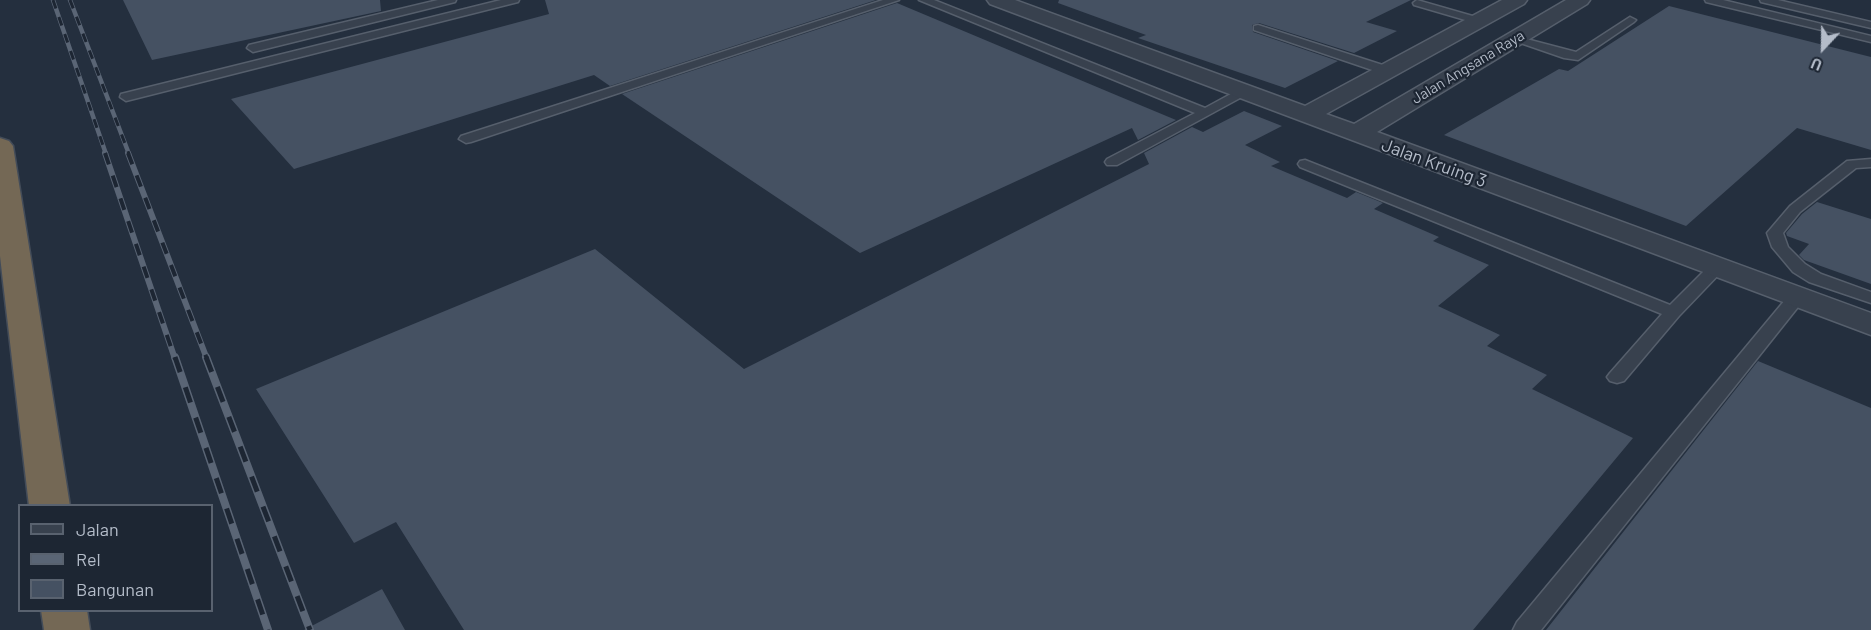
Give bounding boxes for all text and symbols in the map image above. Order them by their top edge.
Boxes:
north arrow [1793,18,1853,78]
street label: Jalan Angsana Raya [1408,26,1528,108]
text: U [1808,54,1824,76]
street label: Jalan Kruing 3 [1379,134,1489,192]
legend [18,504,213,612]
text: Jalan [76,518,119,540]
text: Rel [76,548,101,570]
text: Bangunan [76,578,154,600]

